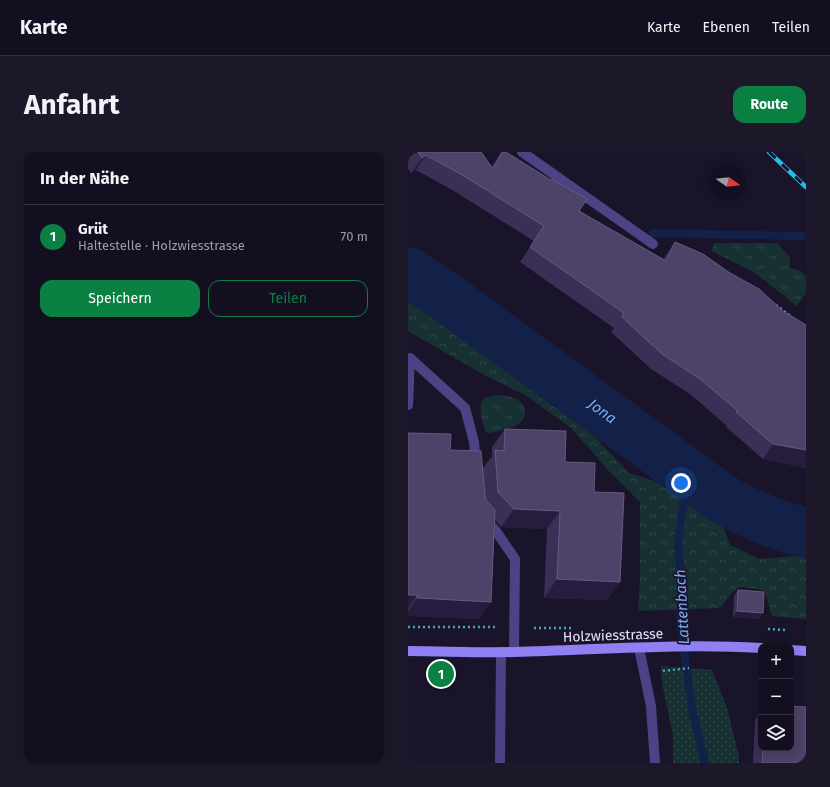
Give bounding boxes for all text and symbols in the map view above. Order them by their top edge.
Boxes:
text: Karte [20,16,67,39]
text: Karte [647,19,681,36]
text: Ebenen [703,19,750,36]
text: Teilen [772,19,810,36]
button: Route [733,86,806,123]
text: Anfahrt [24,88,120,121]
north arrow [710,164,746,200]
text: In der Nähe [40,168,129,189]
text: Grüt [78,220,108,238]
text: 1 [50,229,56,244]
text: 70 m [341,229,368,244]
text: Haltestelle · Holzwiesstrasse [78,238,245,253]
button: Speichern [40,280,200,317]
button: Teilen [208,280,368,317]
water label: Jona [584,394,620,427]
your location [671,473,691,493]
water label: Lattenbach [671,569,693,645]
street label: Holzwiesstrasse [562,625,664,646]
map controls [758,643,794,751]
button: + [758,643,794,679]
pin: 1 [428,659,454,689]
button: − [758,679,794,715]
button: layers [758,715,794,751]

